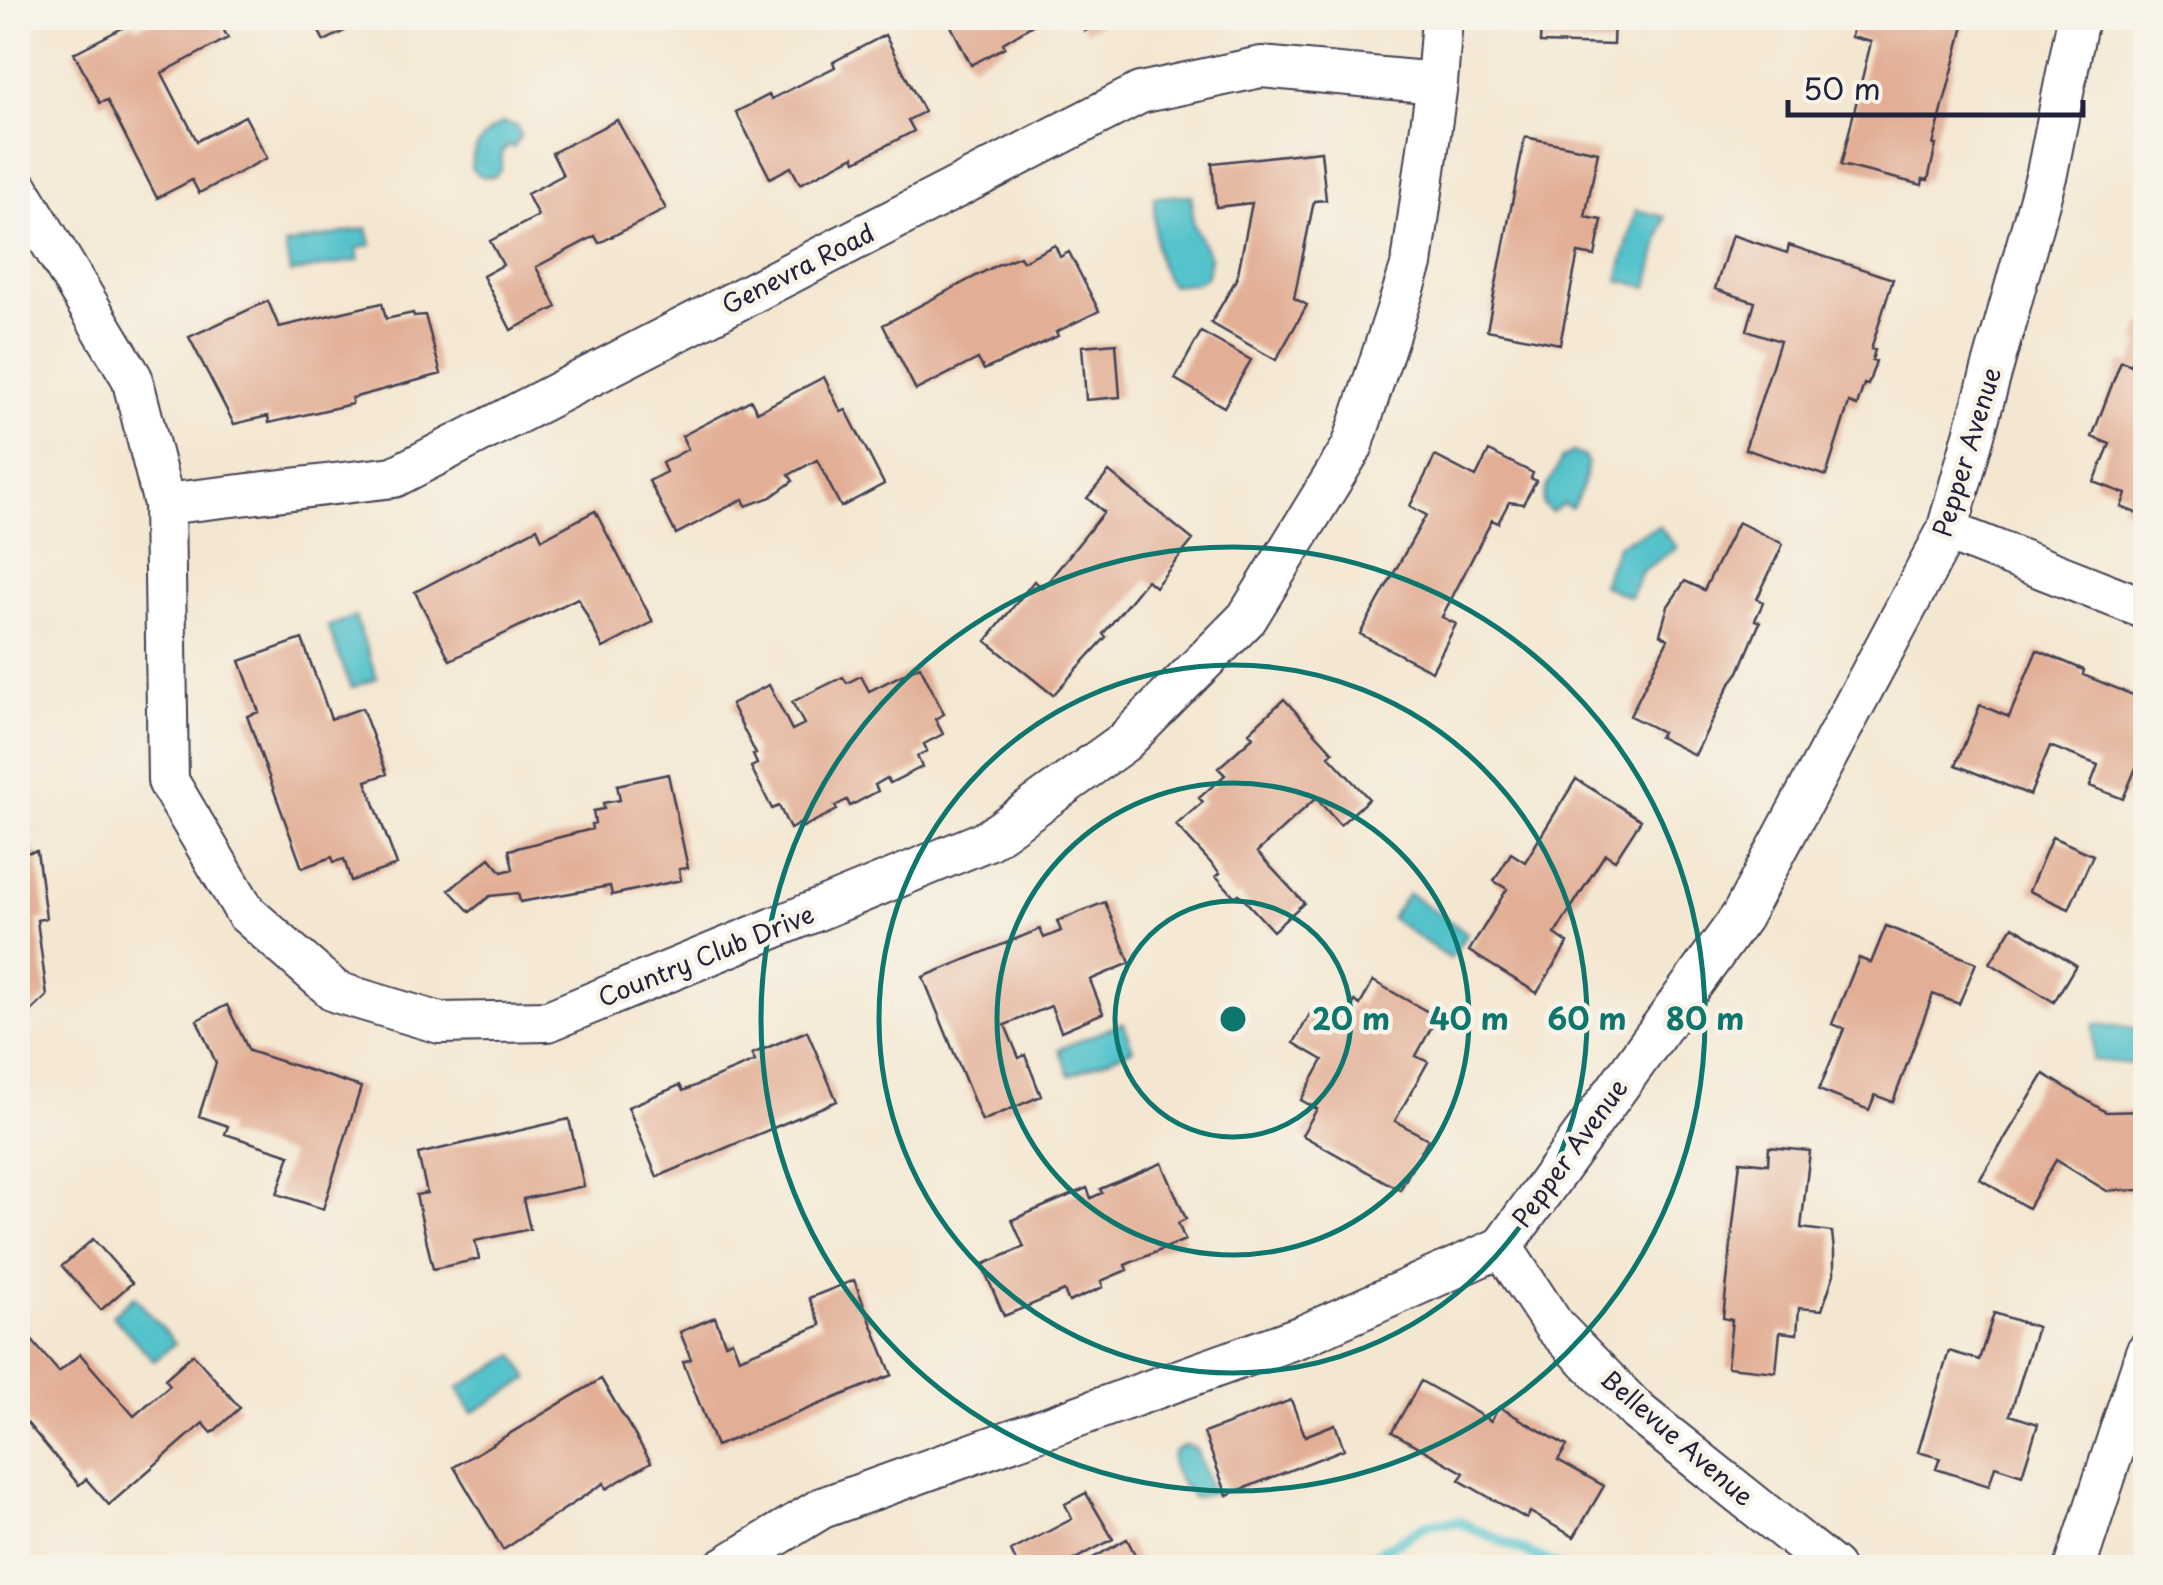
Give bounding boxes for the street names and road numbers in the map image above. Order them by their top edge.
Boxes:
street label: Genevra Road [714,213,881,323]
street label: Pepper Avenue [1922,362,2010,541]
street label: Country Club Drive [592,894,819,1016]
street label: Pepper Avenue [1502,1070,1636,1235]
street label: Bellevue Avenue [1593,1360,1763,1515]

